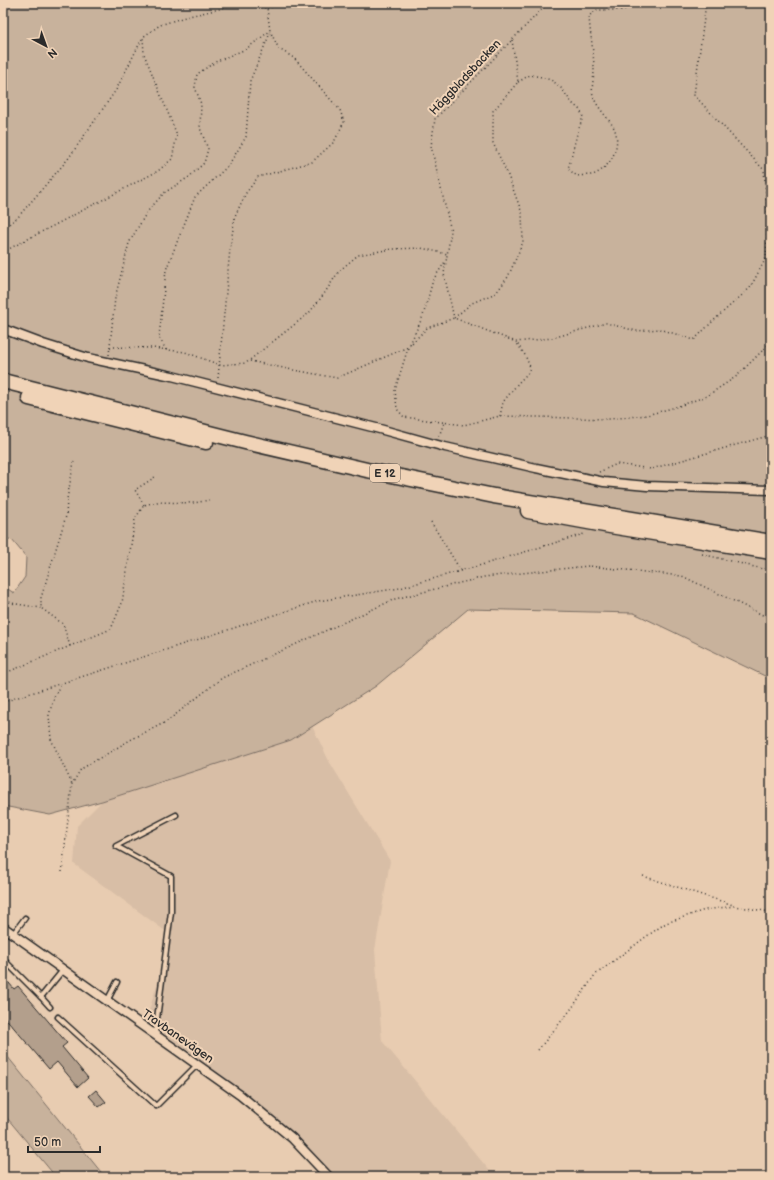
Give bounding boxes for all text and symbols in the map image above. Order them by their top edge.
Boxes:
north arrow [26,26,66,66]
street label: Häggbladsbacken [426,36,504,118]
text: N [45,46,60,61]
road number: E 12 [370,464,400,482]
street label: Travbanevägen [139,1006,217,1067]
scale bar [28,1128,100,1154]
text: 50 m [34,1135,61,1150]

